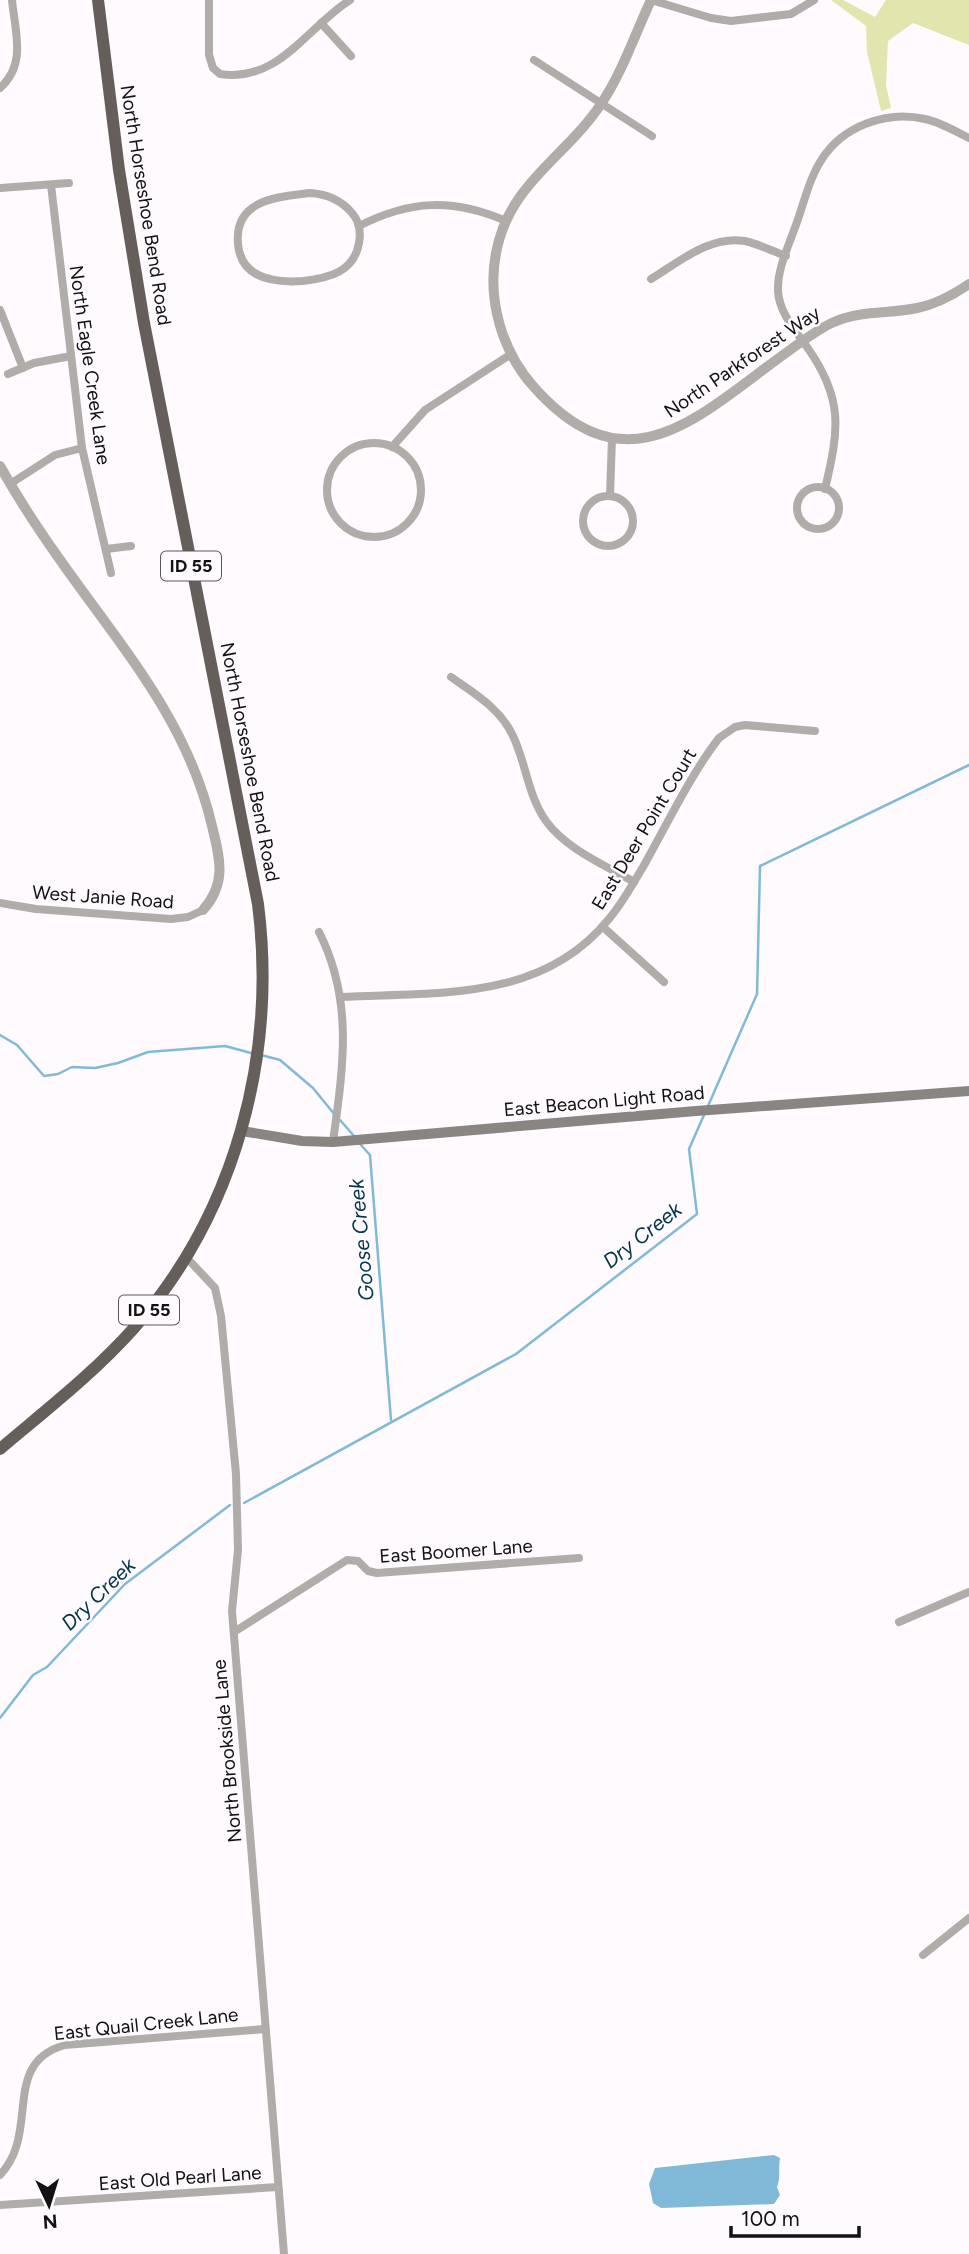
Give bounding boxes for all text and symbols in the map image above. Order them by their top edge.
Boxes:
street label: North Horseshoe Bend Road [116,83,176,327]
street label: North Eagle Creek Lane [65,264,115,466]
street label: North Parkforest Way [660,301,824,423]
road number: ID 55 [161,552,221,580]
street label: North Horseshoe Bend Road [216,640,284,884]
street label: East Deer Point Court [587,744,701,914]
street label: West Janie Road [31,881,175,913]
street label: East Beacon Light Road [503,1081,705,1121]
water label: Goose Creek [343,1177,379,1302]
water label: Dry Creek [598,1196,687,1274]
road number: ID 55 [119,1296,179,1324]
street label: East Boomer Lane [379,1534,533,1568]
water label: Dry Creek [56,1552,141,1635]
street label: North Brookside Lane [208,1658,246,1844]
street label: East Quail Creek Lane [53,2003,239,2045]
street label: East Old Pearl Lane [98,2161,262,2195]
north arrow [14,2170,84,2240]
scale bar [731,2194,859,2238]
text: 100 m [741,2206,800,2231]
text: N [42,2209,58,2233]

